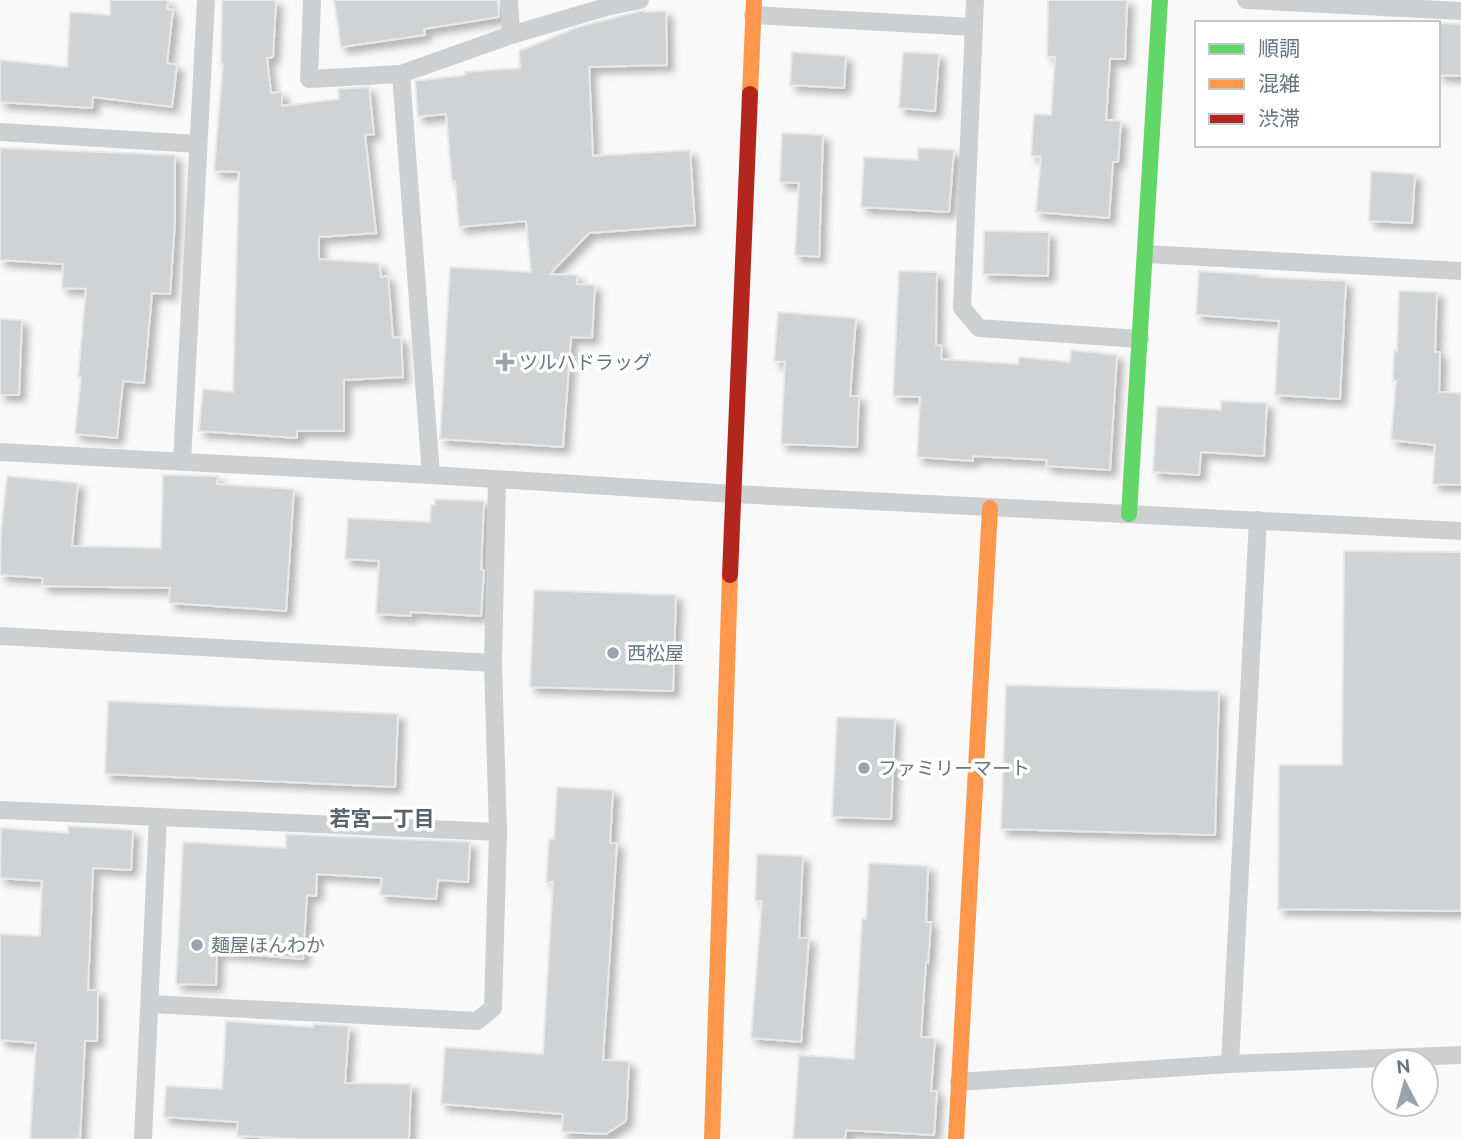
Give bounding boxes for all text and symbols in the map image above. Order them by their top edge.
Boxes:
legend [1195,21,1440,147]
text: 順調 [1258,36,1300,60]
text: 混雑 [1258,71,1300,95]
text: 渋滞 [1258,106,1300,130]
place label: ツルハドラッグ [519,351,652,373]
marker: ツルハドラッグ [497,354,513,370]
place label: 西松屋 [627,642,684,664]
marker: 西松屋 [605,645,621,661]
place label: ファミリーマート [878,757,1030,779]
marker: ファミリーマート [856,760,872,776]
district label: 若宮一丁目 [330,806,435,830]
place label: 麺屋ほんわか [211,934,325,956]
marker: 麺屋ほんわか [189,937,205,953]
north arrow [1370,1048,1440,1118]
text: N [1395,1054,1411,1078]

